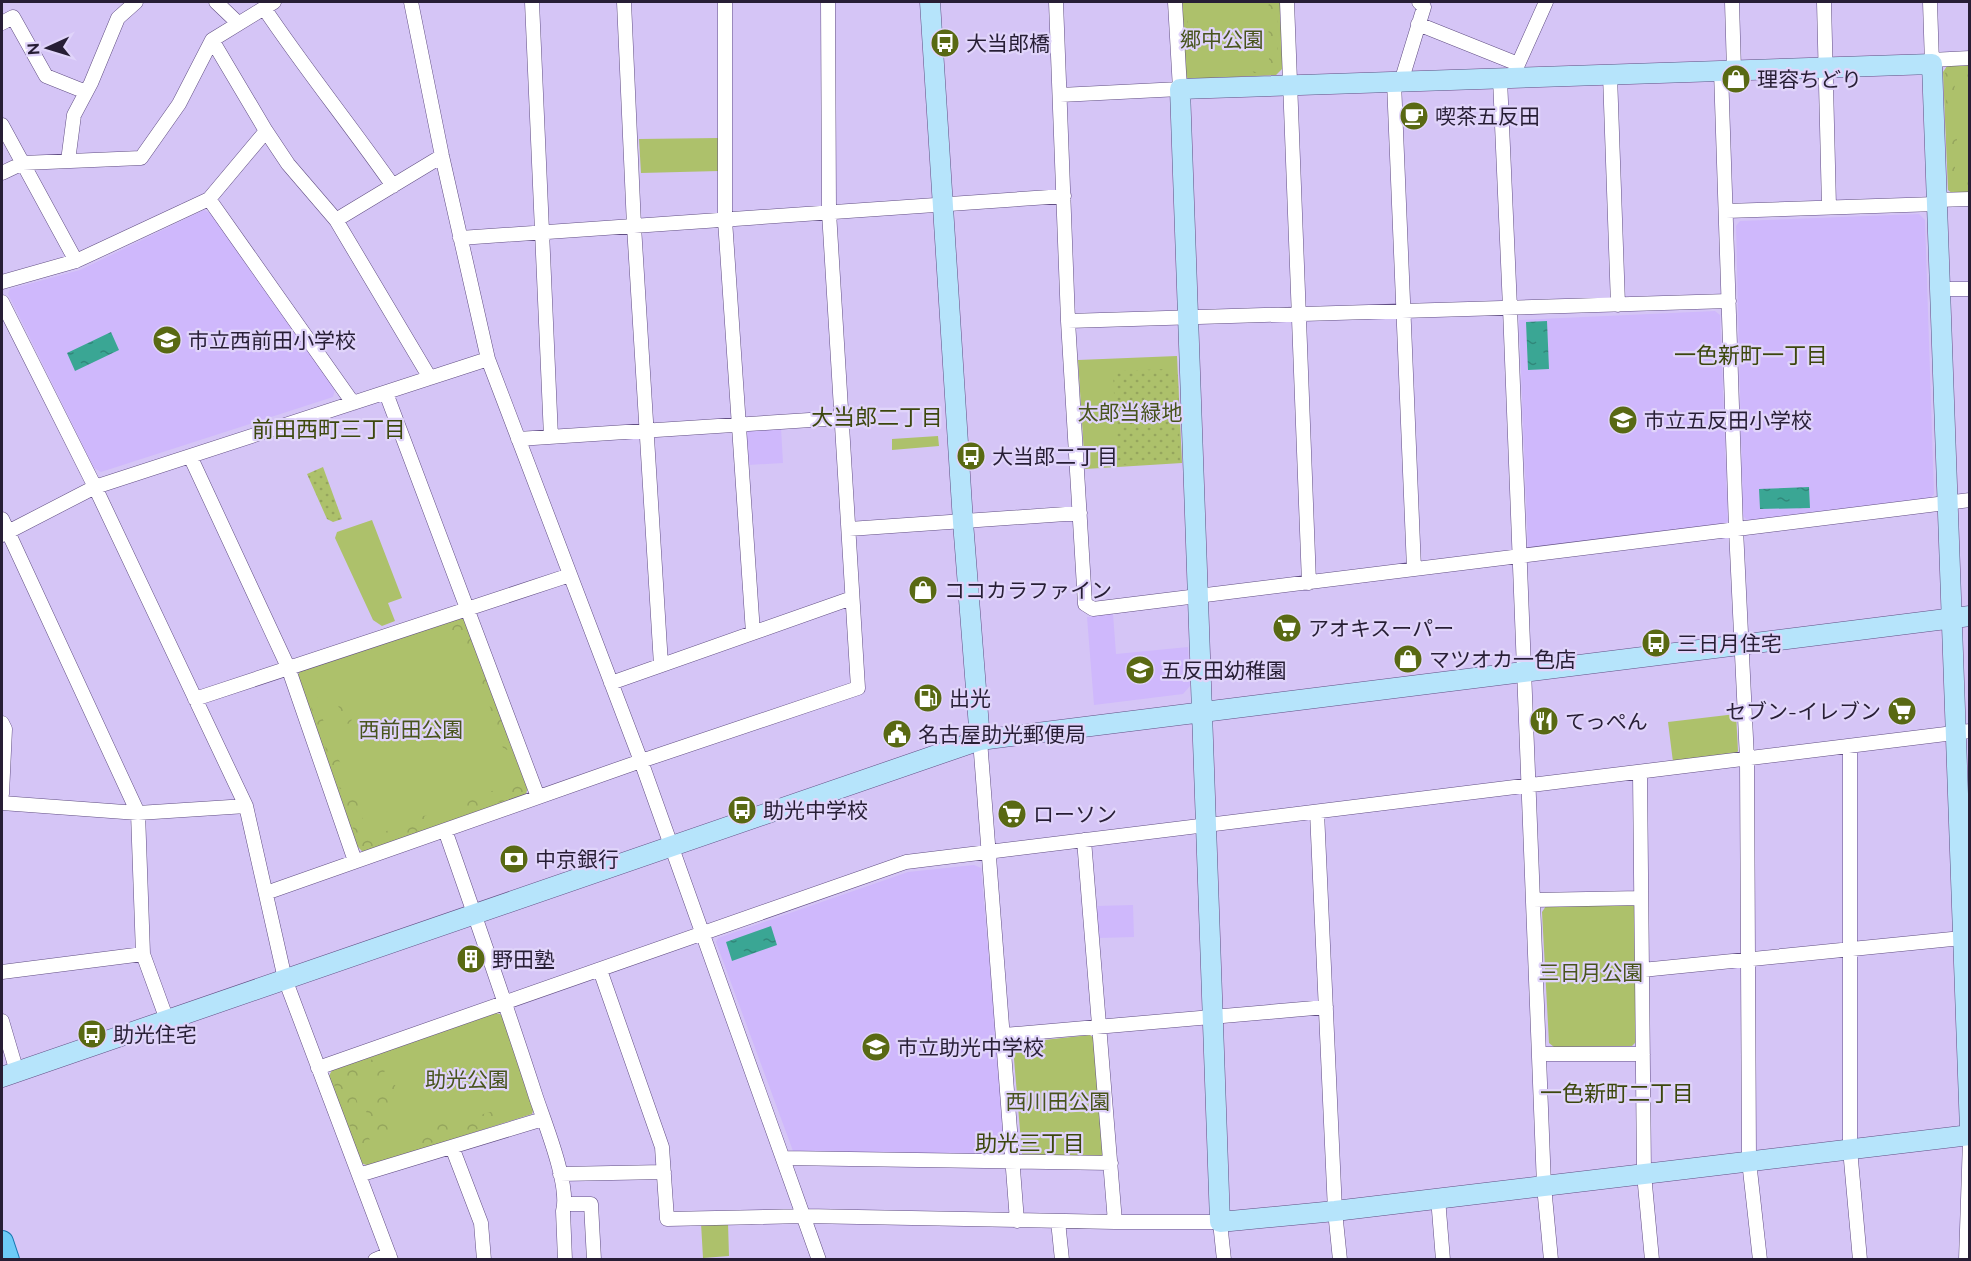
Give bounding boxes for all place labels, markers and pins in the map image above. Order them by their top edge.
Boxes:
bus stop icon: 大当郎橋 [929,27,961,59]
place label: 大当郎橋 [966,31,1050,56]
shop icon: 理容ちどり [1720,63,1752,95]
place label: 理容ちどり [1757,67,1862,92]
cafe icon: 喫茶五反田 [1398,100,1430,132]
place label: 喫茶五反田 [1435,104,1540,129]
school or university icon: 市立西前田小学校 [151,324,183,356]
place label: 市立西前田小学校 [188,328,356,353]
school or university icon: 市立五反田小学校 [1607,404,1639,436]
place label: 市立五反田小学校 [1644,408,1812,433]
bus stop icon: 大当郎二丁目 [955,440,987,472]
place label: 大当郎二丁目 [992,444,1118,469]
shop icon: ココカラファイン [907,574,939,606]
place label: ココカラファイン [944,578,1112,603]
supermarket icon: アオキスーパー [1271,612,1303,644]
place label: アオキスーパー [1308,616,1454,641]
bus stop icon: 三日月住宅 [1640,627,1672,659]
place label: 三日月住宅 [1677,631,1782,656]
shop icon: マツオカ一色店 [1392,643,1424,675]
place label: マツオカ一色店 [1429,647,1576,672]
school or university icon: 五反田幼稚園 [1124,654,1156,686]
place label: 五反田幼稚園 [1161,658,1287,683]
fuel station icon: 出光 [912,682,944,714]
place label: 出光 [949,686,991,711]
supermarket icon: セブン-イレブン [1886,695,1918,727]
place label: セブン-イレブン [1725,699,1881,724]
restaurant icon: てっぺん [1528,705,1560,737]
place label: てっぺん [1565,709,1648,734]
public building icon: 名古屋助光郵便局 [881,718,913,750]
place label: 名古屋助光郵便局 [918,722,1086,747]
bus stop icon: 助光中学校 [726,794,758,826]
place label: 助光中学校 [763,798,868,823]
supermarket icon: ローソン [996,798,1028,830]
place label: ローソン [1033,802,1117,827]
bank icon: 中京銀行 [498,843,530,875]
place label: 中京銀行 [535,847,619,872]
building icon: 野田塾 [455,943,487,975]
place label: 野田塾 [492,947,555,972]
bus stop icon: 助光住宅 [76,1018,108,1050]
place label: 助光住宅 [113,1022,197,1047]
school or university icon: 市立助光中学校 [860,1031,892,1063]
place label: 市立助光中学校 [897,1035,1044,1060]

